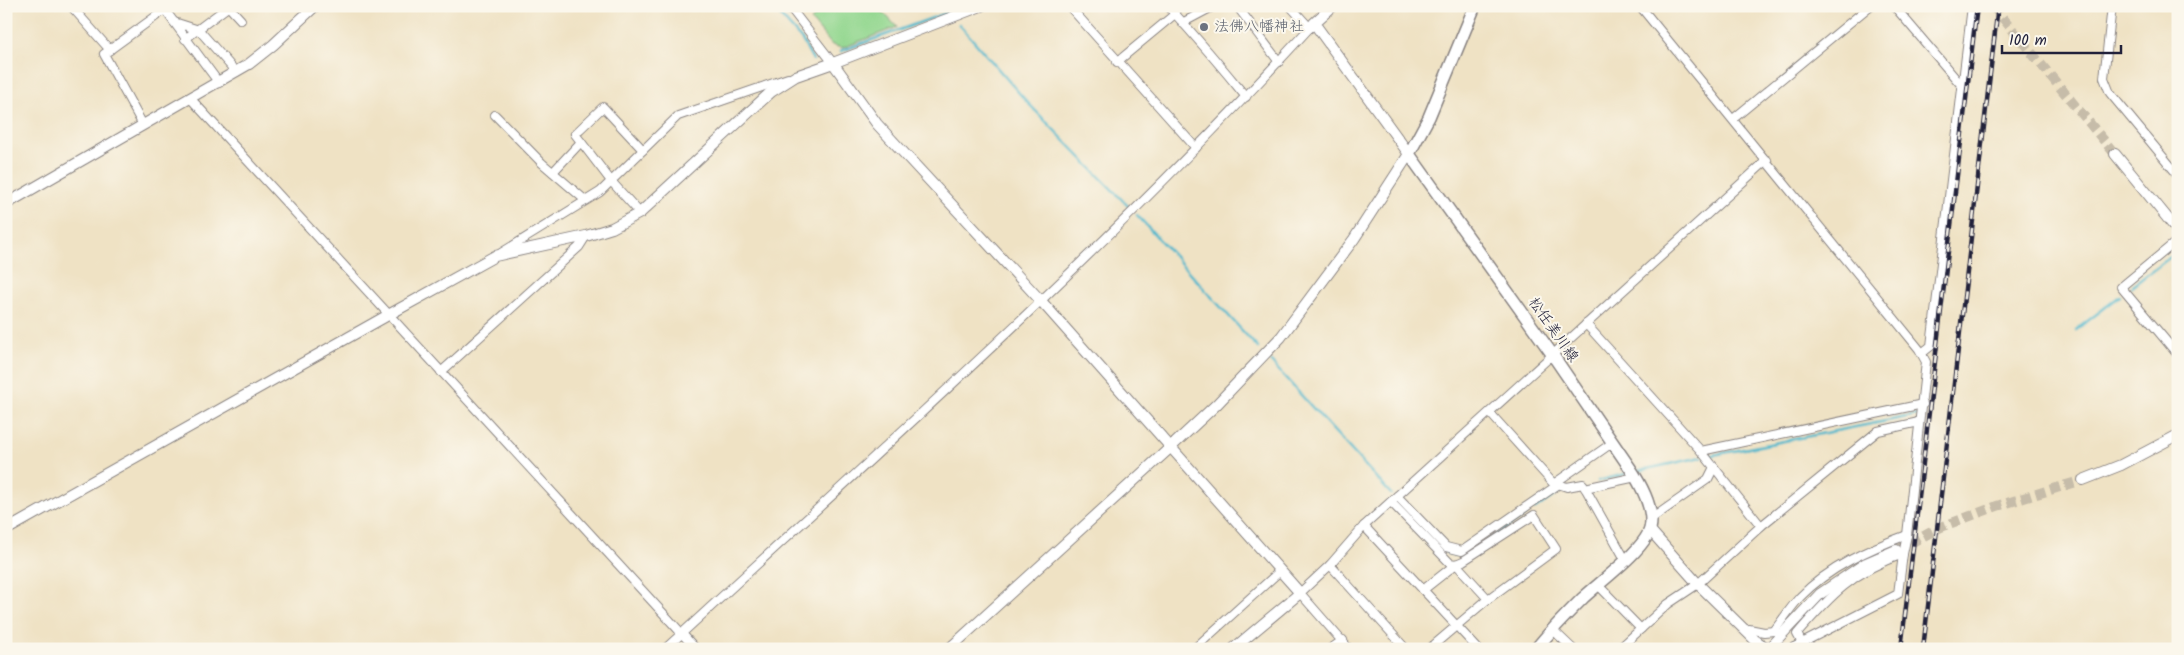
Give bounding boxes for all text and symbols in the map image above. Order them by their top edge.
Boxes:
place label: 法佛八幡神社 [1214,15,1304,39]
marker: 法佛八幡神社 [1198,21,1210,33]
scale bar [2002,22,2120,54]
text: 100 m [2009,29,2047,53]
street label: 松任美川線 [1522,292,1584,368]

